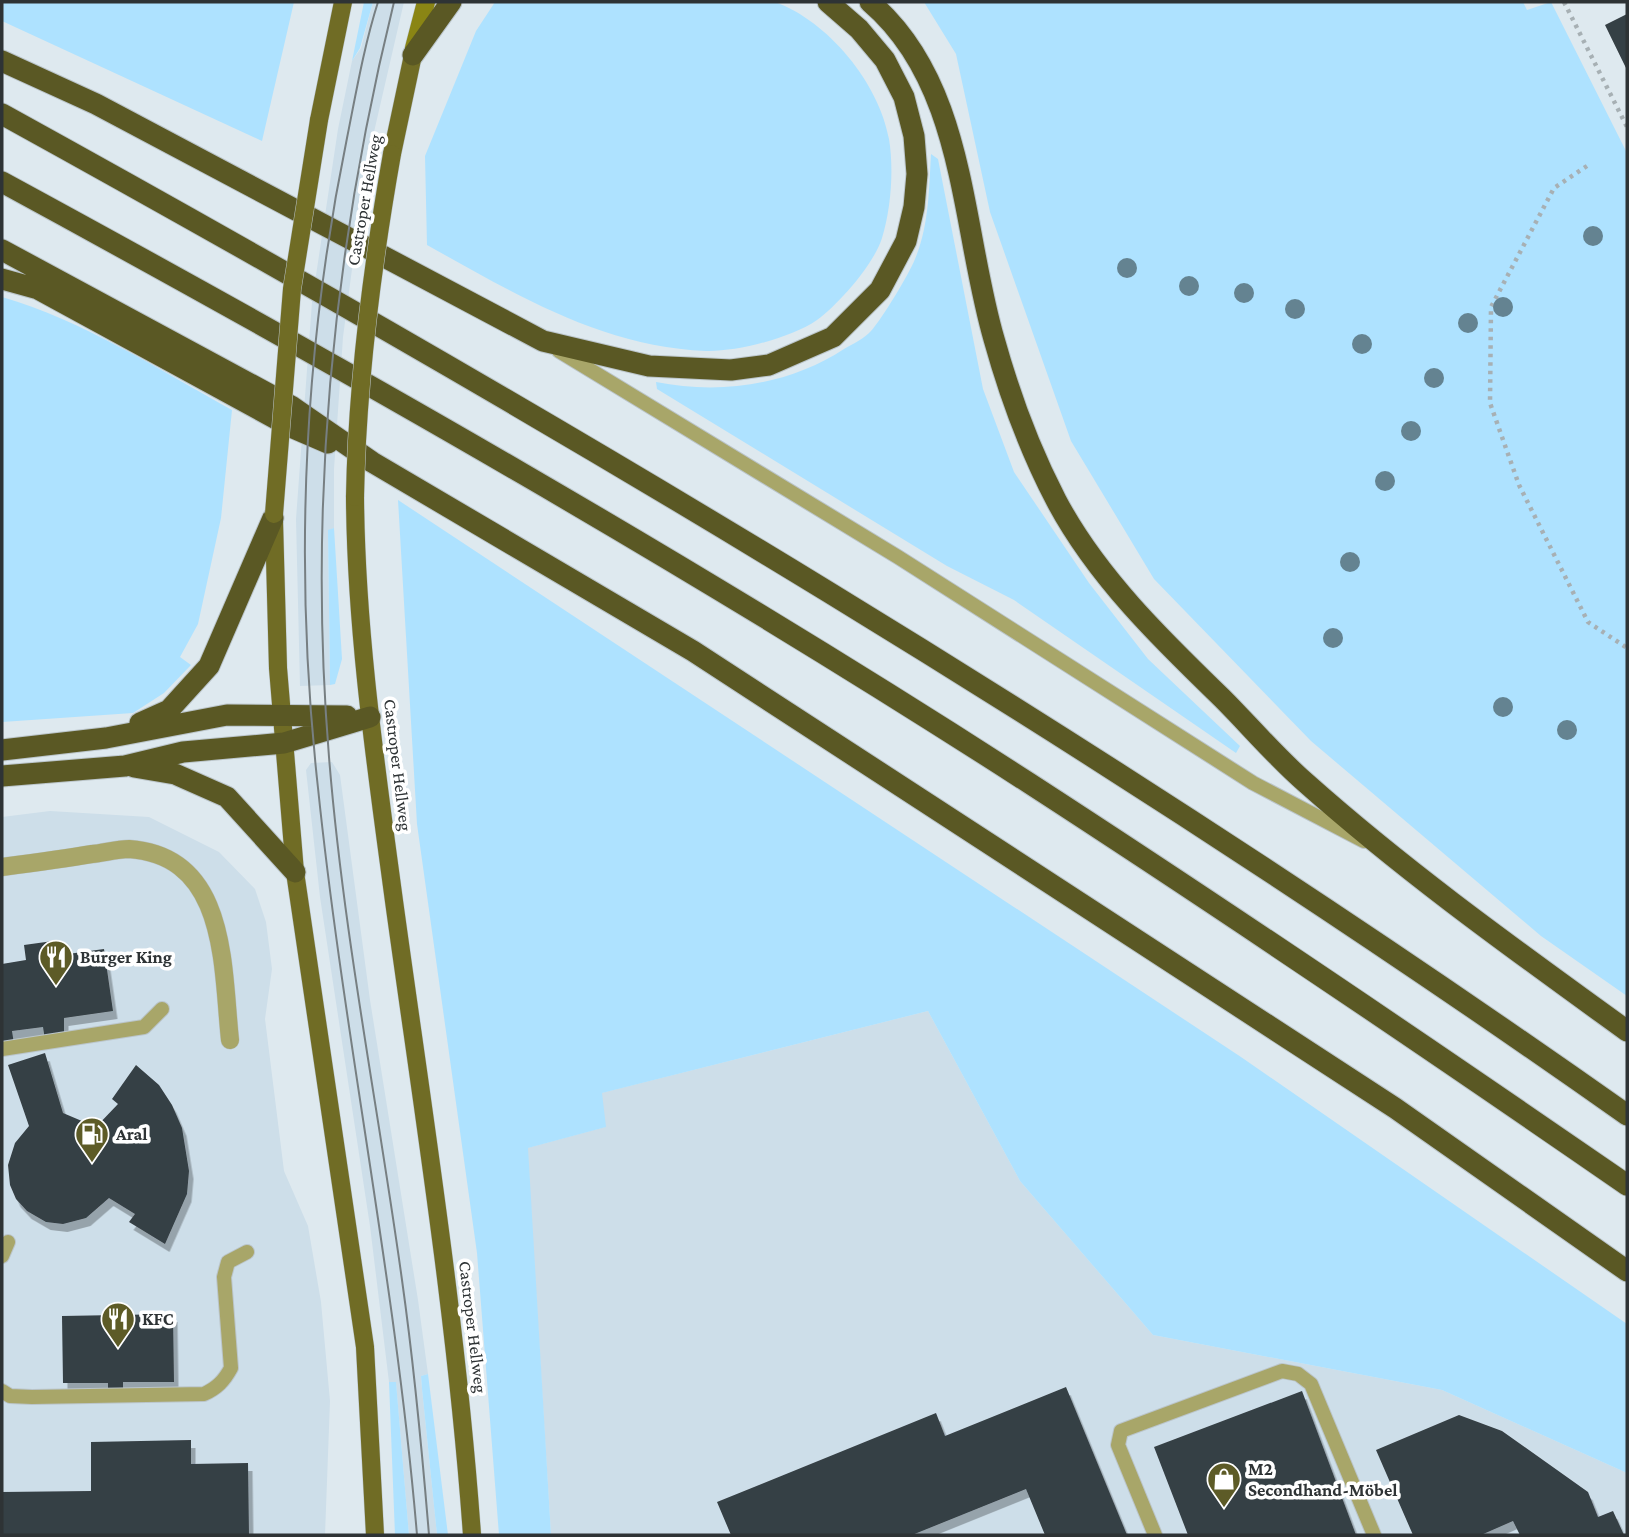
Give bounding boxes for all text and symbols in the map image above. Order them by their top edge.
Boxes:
street label: Castroper Hellweg [343,133,385,267]
street label: Castroper Hellweg [380,698,416,832]
restaurant icon: Burger King [37,938,75,987]
place label: Burger King [80,947,172,967]
fuel station icon: Aral [73,1115,111,1164]
place label: Aral [115,1124,148,1144]
street label: Castroper Hellweg [455,1260,491,1394]
restaurant icon: KFC [99,1300,137,1349]
place label: KFC [142,1309,174,1329]
place label: M2 Secondhand-Möbel [1248,1459,1398,1500]
shop icon: M2 Secondhand-Möbel [1205,1460,1243,1509]

